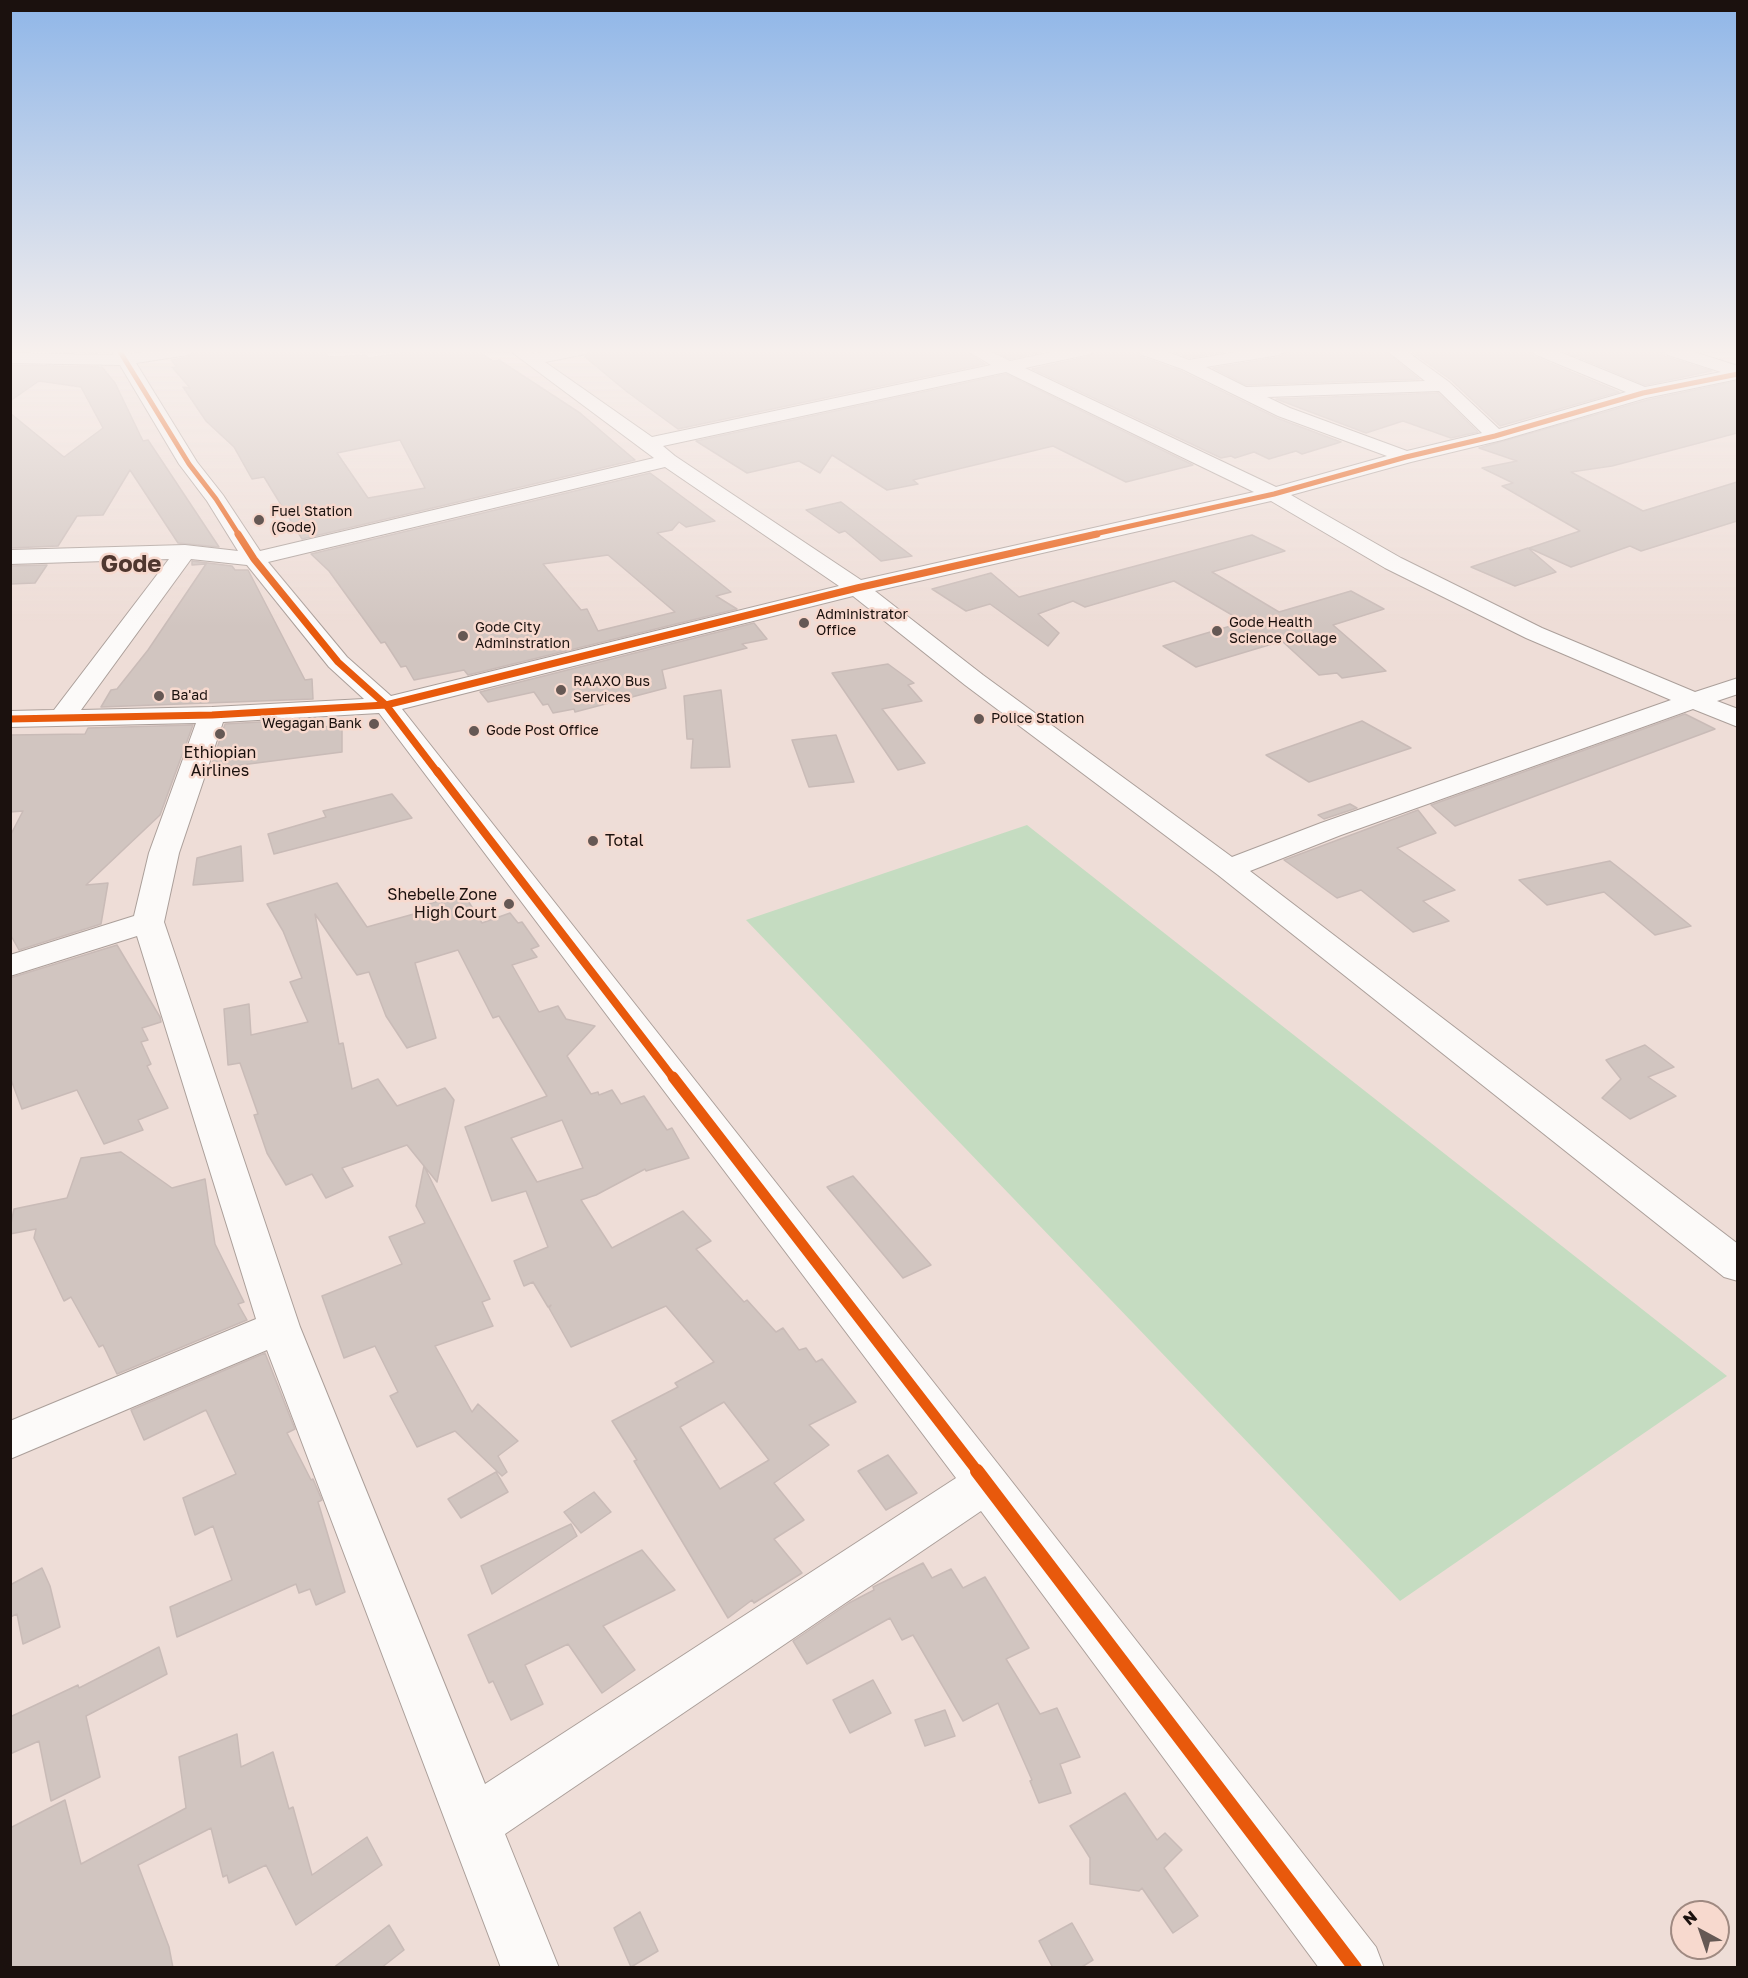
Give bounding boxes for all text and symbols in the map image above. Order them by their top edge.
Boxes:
place label: Fuel Station (Gode) [271,504,352,536]
marker: Fuel Station (Gode) [252,513,266,527]
district label: Gode [101,550,161,578]
place label: Administrator Office [816,607,908,640]
place label: Gode Health Science Collage [1229,615,1337,648]
marker: Administrator Office [797,616,811,630]
place label: Gode City Adminstration [475,620,570,652]
marker: Gode Health Science Collage [1210,624,1224,638]
marker: Gode City Adminstration [456,629,470,643]
place label: RAAXO Bus Services [573,674,650,706]
marker: RAAXO Bus Services [554,683,568,697]
place label: Ba'ad [171,688,208,704]
marker: Ba'ad [152,689,166,703]
place label: Police Station [991,711,1084,727]
marker: Police Station [972,712,986,726]
place label: Wegagan Bank [262,716,362,732]
marker: Wegagan Bank [367,717,381,731]
place label: Gode Post Office [486,723,599,739]
marker: Gode Post Office [467,724,481,738]
marker: Ethiopian Airlines [213,727,227,741]
place label: Ethiopian Airlines [184,743,256,781]
place label: Total [605,831,644,851]
marker: Total [586,834,600,848]
place label: Shebelle Zone High Court [387,885,497,923]
marker: Shebelle Zone High Court [502,897,516,911]
north arrow [1670,1900,1730,1960]
text: N [1679,1906,1701,1929]

